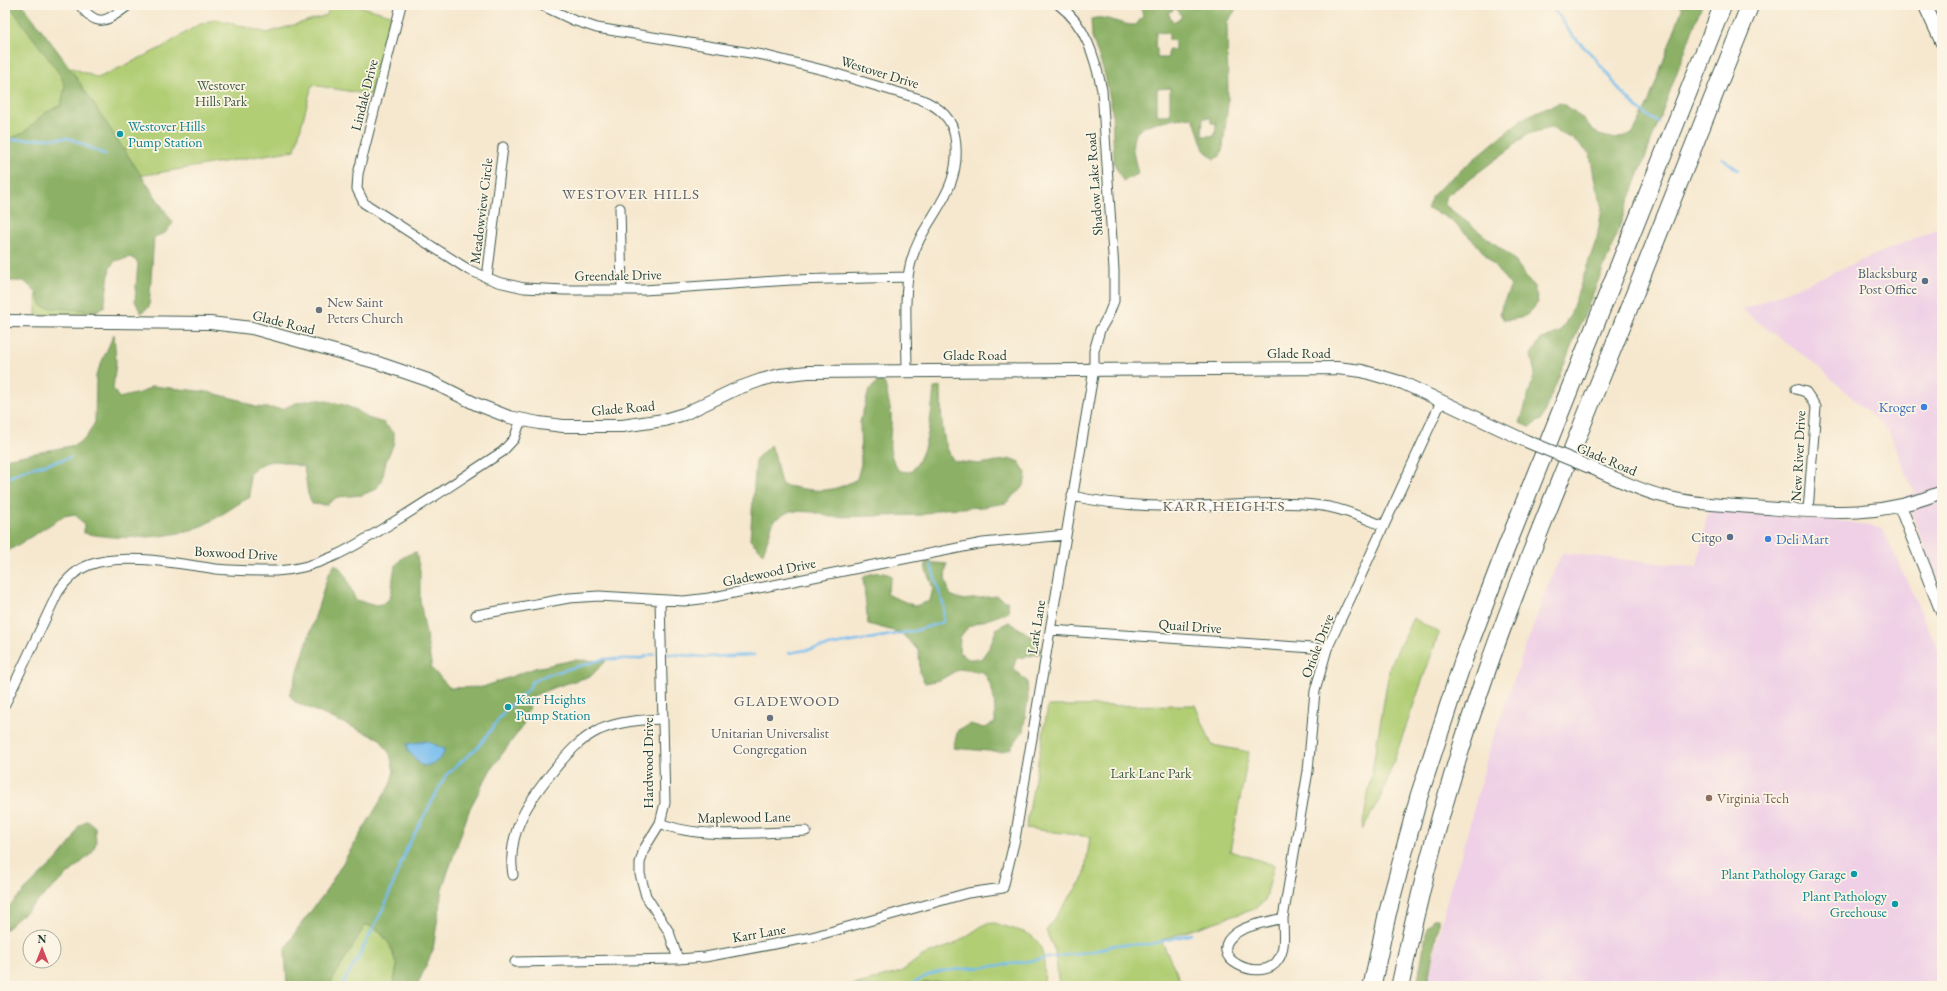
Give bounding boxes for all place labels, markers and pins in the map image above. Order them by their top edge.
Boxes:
place label: Westover Hills Pump Station [128,117,206,151]
marker: Westover Hills Pump Station [115,129,125,139]
place label: Blacksburg Post Office [1858,264,1918,298]
marker: Blacksburg Post Office [1920,276,1930,286]
place label: New Saint Peters Church [327,293,403,327]
marker: New Saint Peters Church [314,305,324,315]
place label: Kroger [1879,398,1916,416]
marker: Kroger [1919,402,1929,412]
place label: Citgo [1691,528,1722,546]
place label: Deli Mart [1776,530,1829,548]
marker: Citgo [1725,532,1735,542]
marker: Deli Mart [1763,534,1773,544]
place label: Karr Heights Pump Station [516,690,591,724]
marker: Karr Heights Pump Station [503,702,513,712]
marker: Unitarian Universalist Congregation [765,713,775,723]
place label: Unitarian Universalist Congregation [711,724,830,758]
place label: Virginia Tech [1717,789,1789,807]
marker: Virginia Tech [1704,793,1714,803]
place label: Plant Pathology Garage [1721,865,1847,883]
marker: Plant Pathology Garage [1849,869,1859,879]
place label: Plant Pathology Greehouse [1802,887,1888,921]
marker: Plant Pathology Greehouse [1890,899,1900,909]

